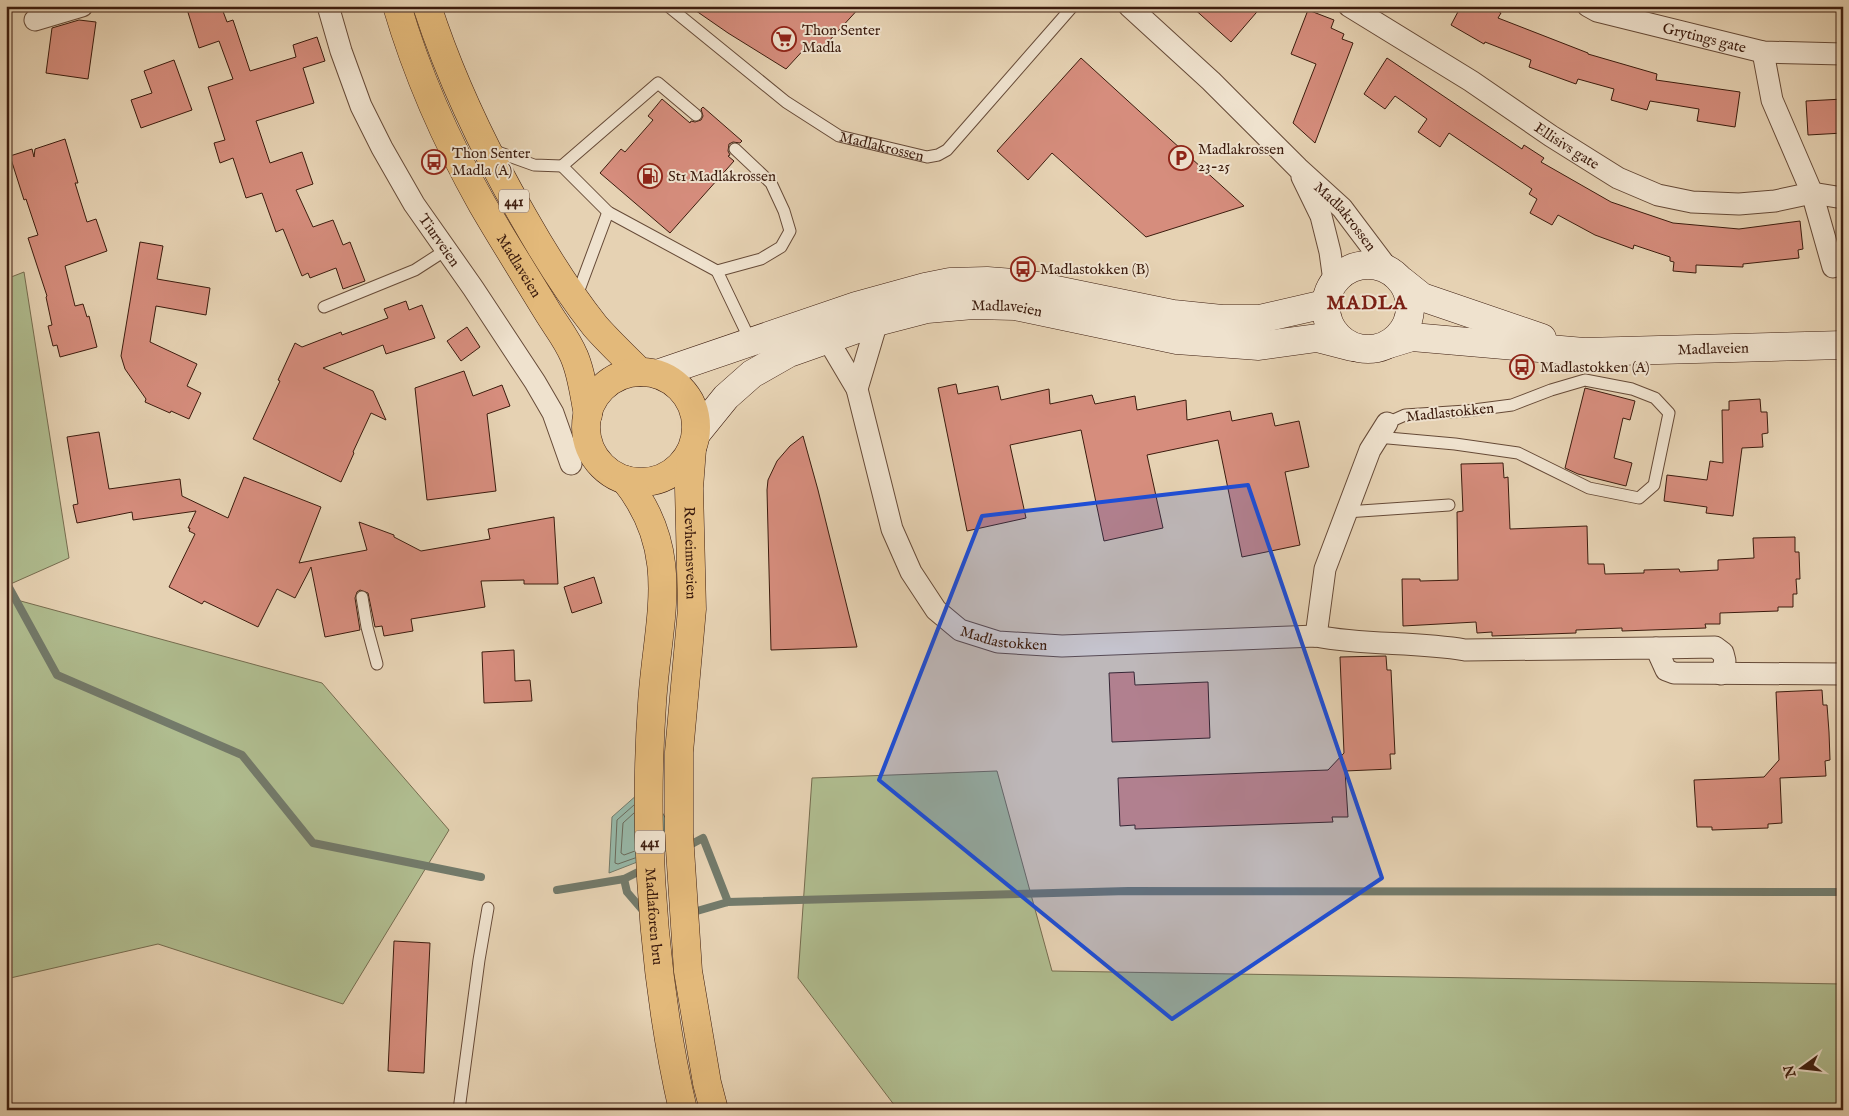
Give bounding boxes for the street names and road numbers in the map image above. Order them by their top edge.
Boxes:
street label: Grytings gate [1661,19,1748,58]
street label: Ellisivs gate [1530,118,1603,174]
street label: Madlakrossen [837,127,926,166]
street label: Madlakrossen [1310,178,1380,255]
road number: 441 [499,190,529,212]
street label: Tiurveien [414,210,464,271]
street label: Madlaveien [492,231,546,301]
street label: Madlaveien [971,296,1044,321]
street label: Madlaveien [1677,339,1749,359]
street label: Madlastokken [1405,398,1495,427]
street label: Revheimsveien [679,506,701,600]
street label: Madlastokken [958,622,1048,655]
road number: 441 [635,830,665,854]
street label: Madlaforen bru [640,867,667,966]

